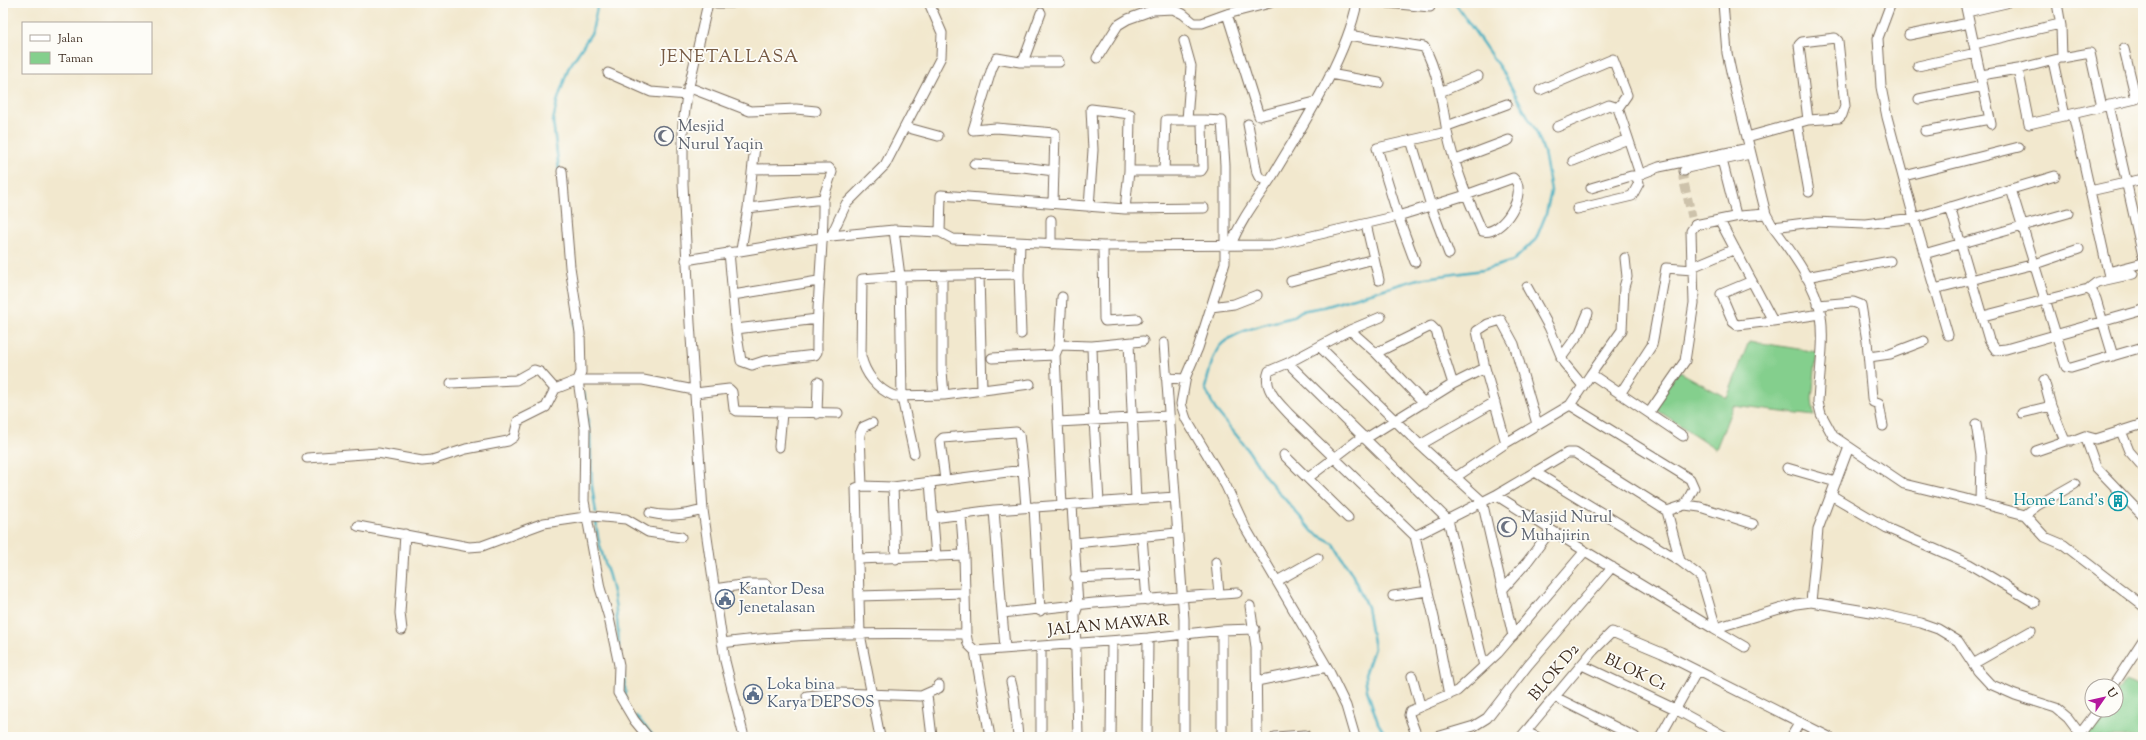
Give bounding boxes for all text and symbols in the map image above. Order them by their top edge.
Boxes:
legend [22,22,152,74]
text: Jalan [57,30,83,48]
district label: JENETALLASA [660,45,799,71]
text: Taman [58,50,93,68]
place label: Mesjid Nurul Yaqin [678,116,764,157]
mosque icon: Mesjid Nurul Yaqin [653,125,675,147]
place label: Home Land's [2013,490,2104,513]
building icon: Home Land's [2107,490,2129,512]
place label: Masjid Nurul Muhajirin [1521,507,1613,548]
mosque icon: Masjid Nurul Muhajirin [1496,516,1518,538]
place label: Kantor Desa Jenetalasan [738,579,825,620]
public building icon: Kantor Desa Jenetalasan [714,588,736,610]
street label: JALAN MAWAR [1046,609,1171,643]
street label: BLOK D2 [1524,639,1586,707]
street label: BLOK C1 [1600,649,1670,698]
place label: Loka bina Karya DEPSOS [767,674,875,715]
north arrow [2084,678,2124,718]
public building icon: Loka bina Karya DEPSOS [742,683,764,705]
text: U [2102,684,2121,701]

